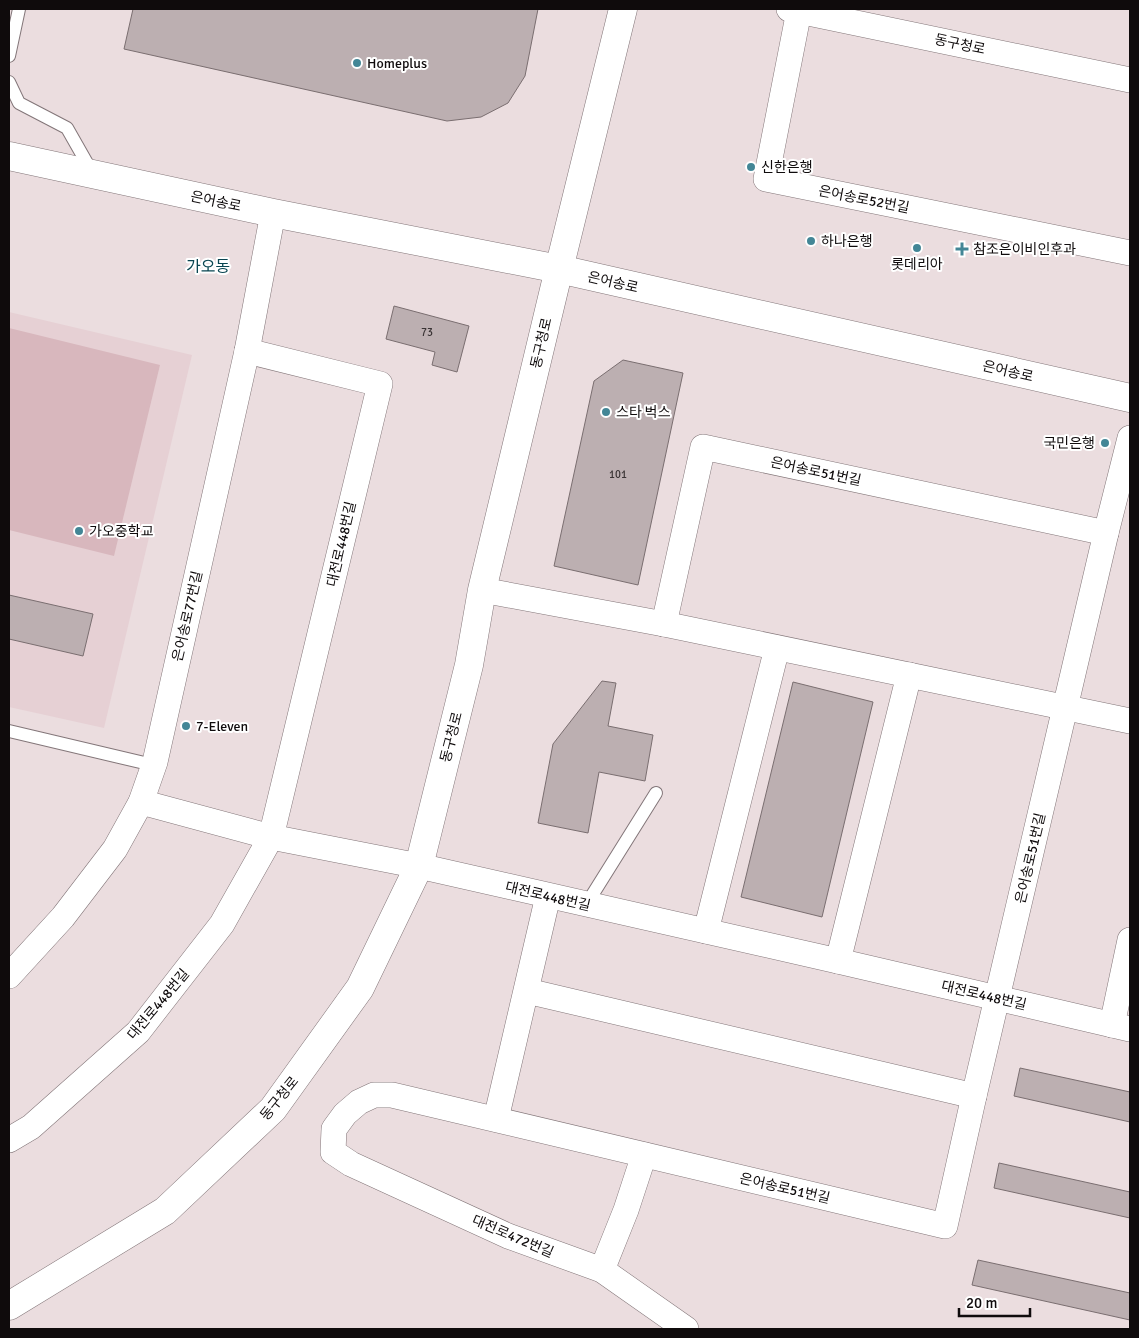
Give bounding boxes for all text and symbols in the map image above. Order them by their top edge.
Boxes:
street label: 동구청로 [933,31,987,58]
place label: Homeplus [367,55,427,72]
marker: Homeplus [351,57,363,69]
place label: 신한은행 [761,159,813,176]
marker: 신한은행 [745,161,757,173]
street label: 은어송로52번길 [817,182,911,217]
street label: 은어송로 [189,188,243,215]
place label: 하나은행 [821,233,873,250]
marker: 하나은행 [805,235,817,247]
place label: 참조은이비인후과 [973,241,1076,258]
marker: 롯데리아 [911,242,923,254]
marker: 참조은이비인후과 [955,242,969,256]
place label: 롯데리아 [891,256,943,273]
district label: 가오동 [186,257,230,277]
street label: 은어송로 [586,268,640,297]
street label: 동구청로 [527,316,556,370]
house number: 73 [421,326,433,339]
street label: 은어송로 [981,357,1035,386]
place label: 스타 벅스 [616,404,671,421]
marker: 스타 벅스 [600,406,612,418]
place label: 국민은행 [1043,435,1095,452]
marker: 국민은행 [1099,437,1111,449]
street label: 은어송로51번길 [769,454,863,489]
house number: 101 [609,468,627,481]
street label: 대전로448번길 [323,500,360,588]
place label: 가오중학교 [89,523,154,540]
marker: 가오중학교 [73,525,85,537]
street label: 은어송로77번길 [169,569,206,663]
street label: 동구청로 [437,710,466,764]
place label: 7-Eleven [196,718,248,735]
marker: 7-Eleven [180,720,192,732]
street label: 은어송로51번길 [1012,811,1049,905]
street label: 대전로448번길 [504,878,592,915]
street label: 대전로448번길 [124,965,193,1043]
street label: 대전로448번길 [940,977,1028,1014]
street label: 동구청로 [257,1073,302,1124]
street label: 은어송로51번길 [738,1170,832,1207]
street label: 대전로472번길 [469,1212,556,1261]
scale bar [959,1286,1030,1318]
text: 20 m [966,1294,997,1312]

